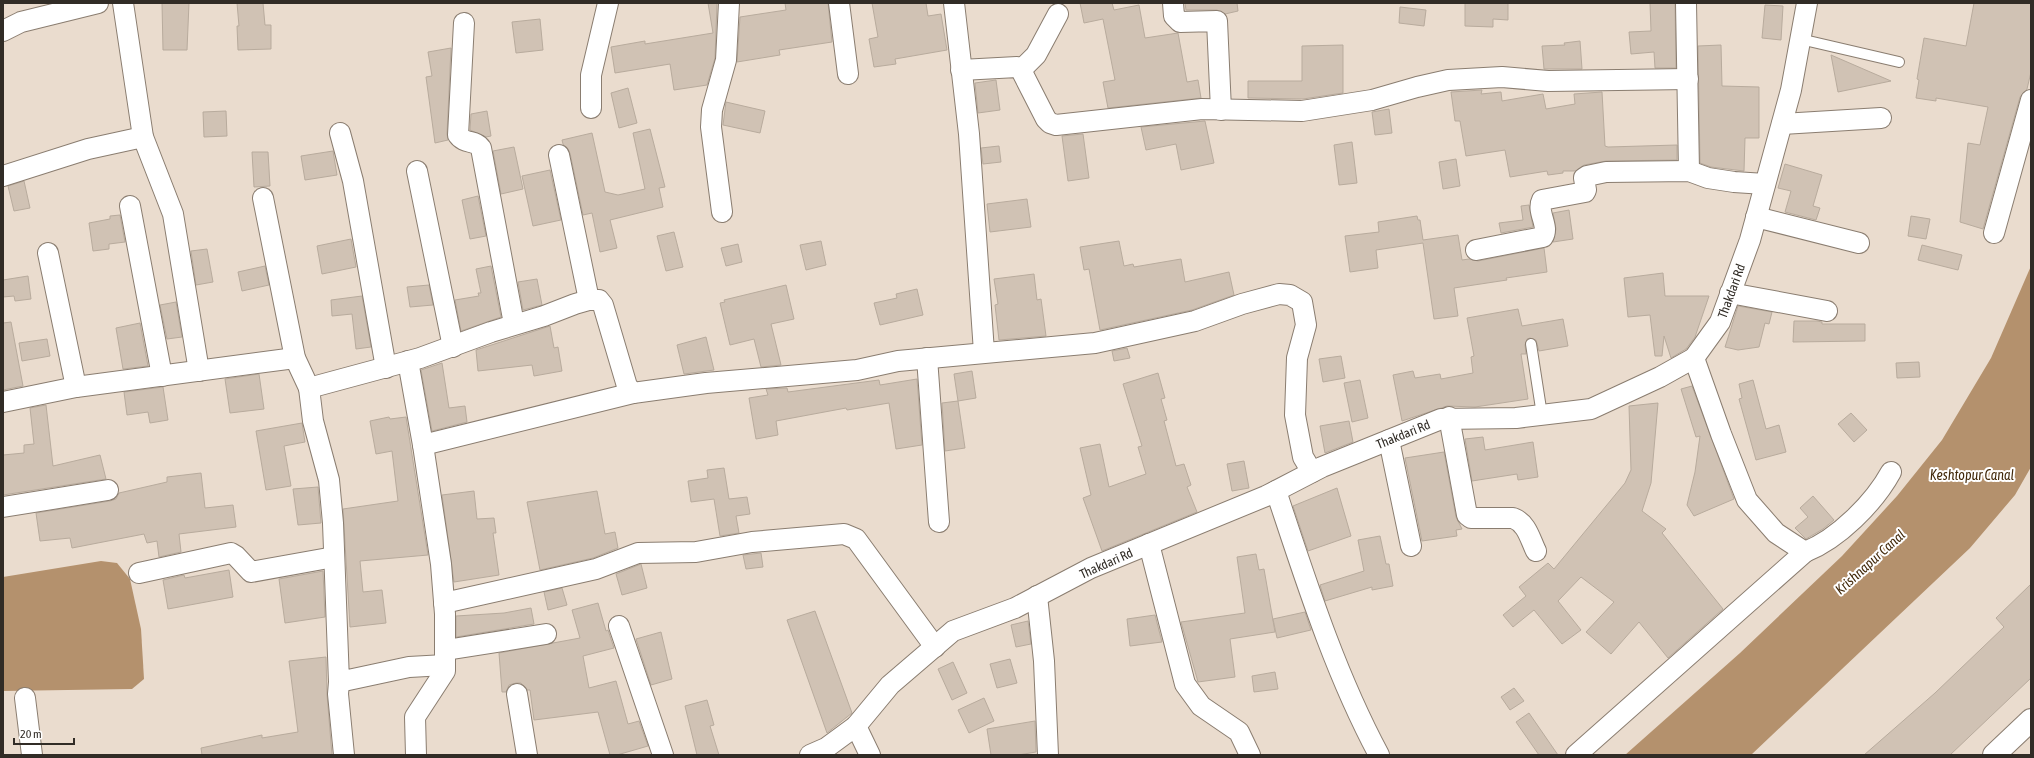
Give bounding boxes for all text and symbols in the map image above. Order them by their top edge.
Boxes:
street label: Thakdari Rd [1715,262,1748,320]
street label: Thakdari Rd [1374,417,1432,452]
water label: Keshtopur Canal [1930,467,2014,483]
water label: Krishnapur Canal [1832,526,1908,598]
street label: Thakdari Rd [1077,545,1135,582]
scale bar [14,720,74,746]
text: 20 m [20,727,42,741]

